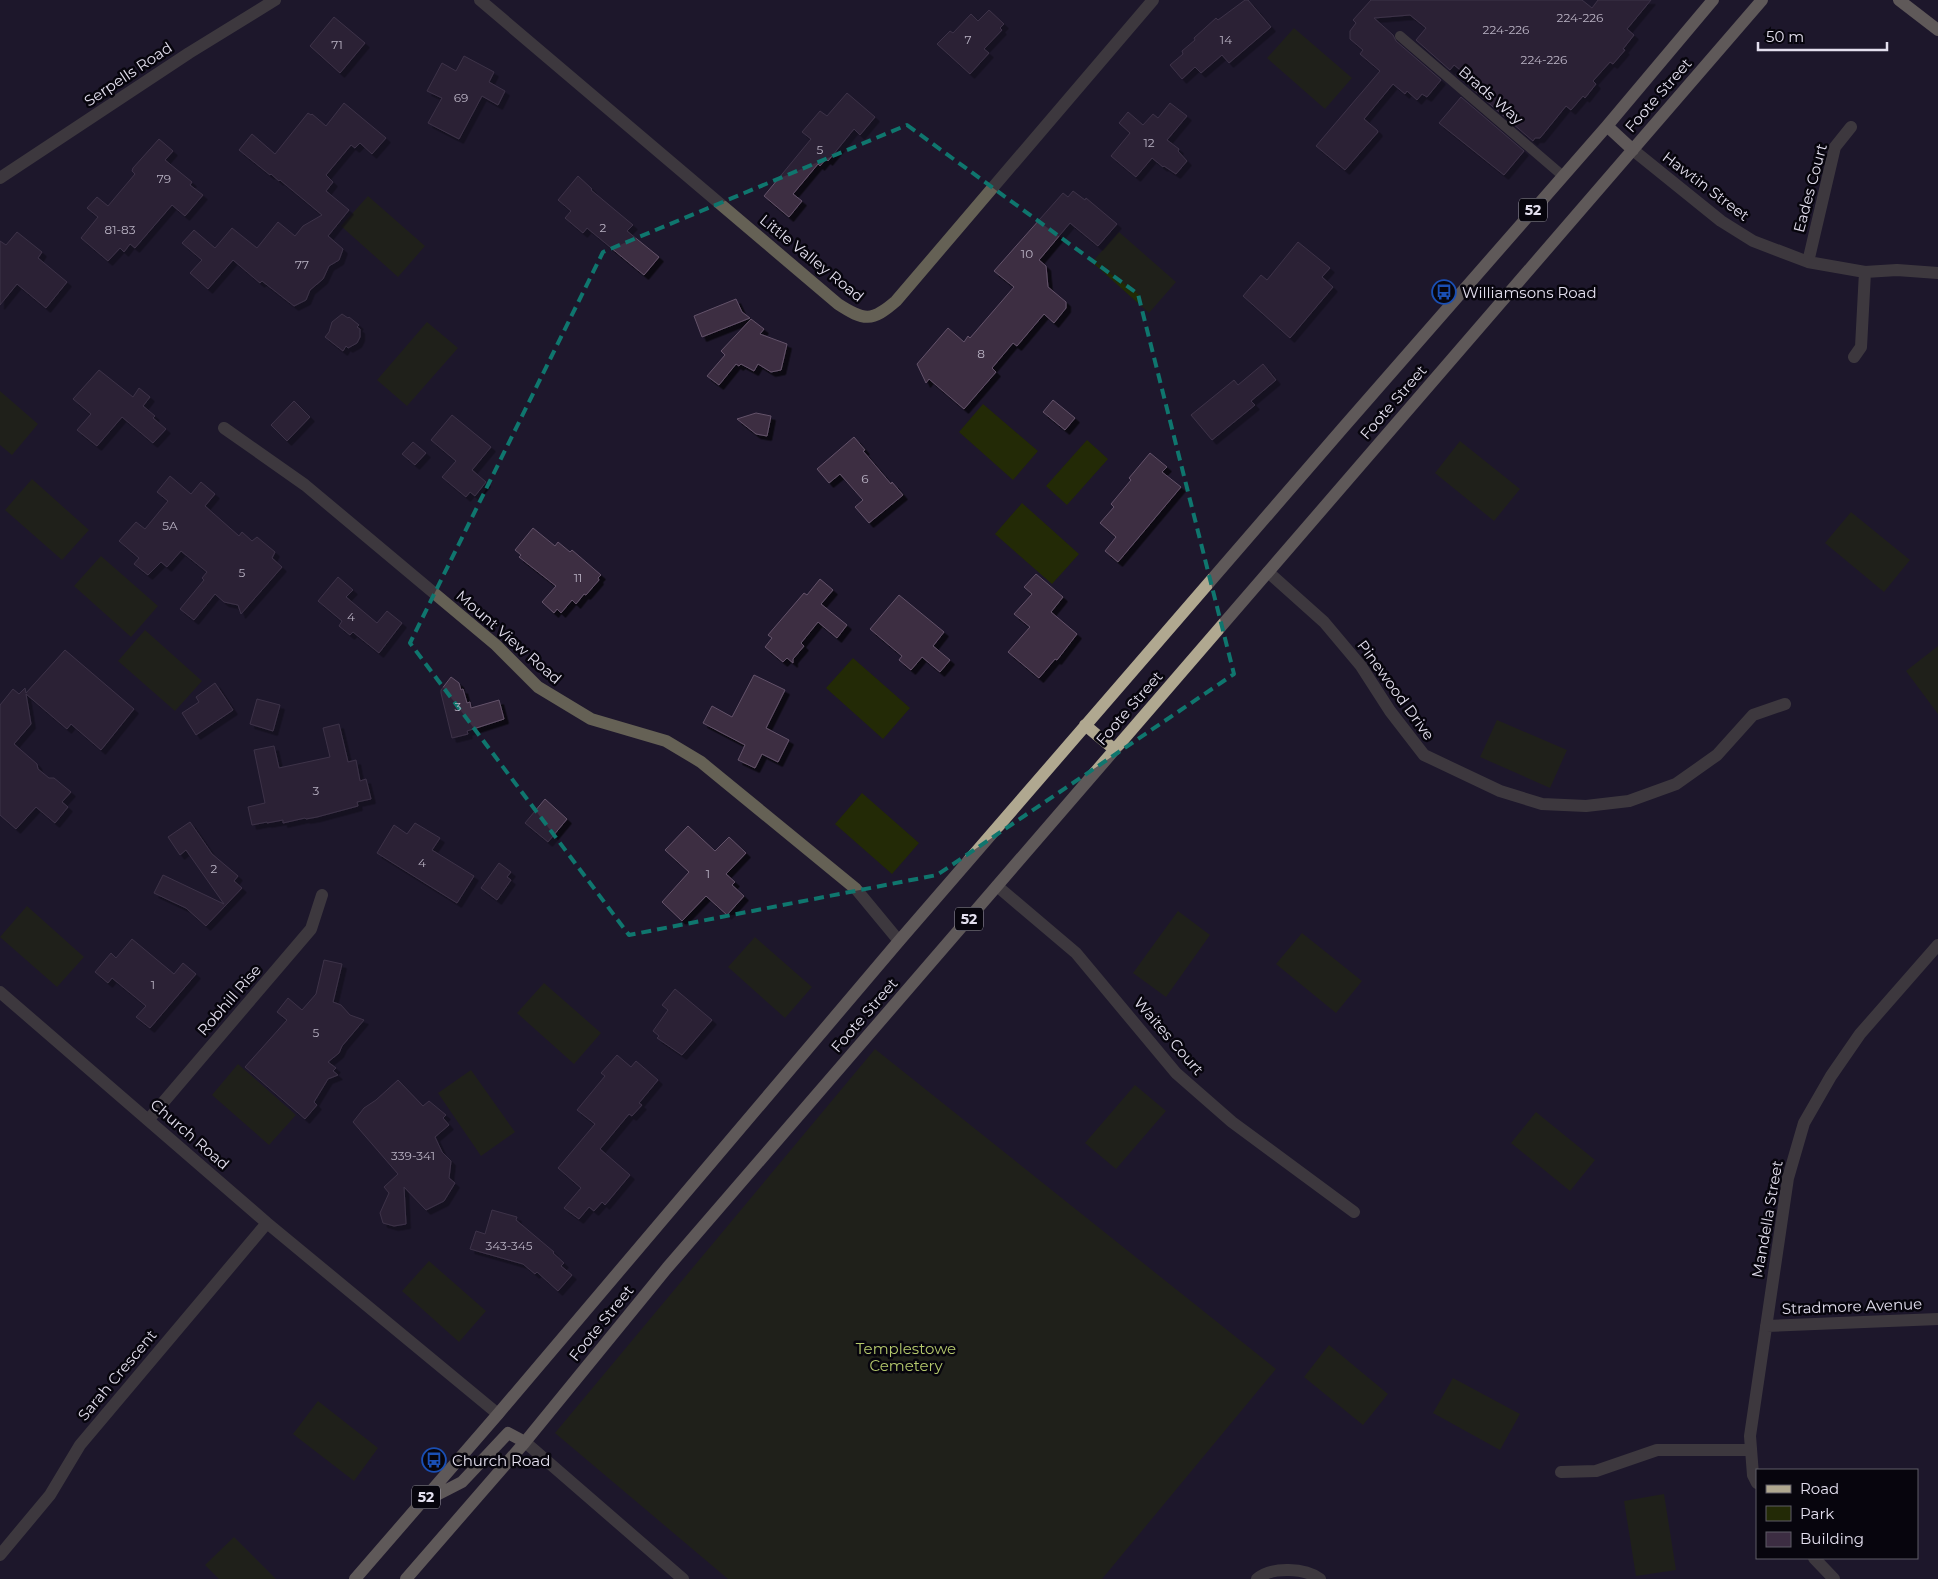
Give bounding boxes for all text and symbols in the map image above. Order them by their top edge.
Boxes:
house number: 224-226 [1557,10,1603,25]
scale bar [1758,20,1887,52]
house number: 224-226 [1483,22,1529,37]
text: 50 m [1766,27,1804,46]
house number: 7 [964,32,972,47]
house number: 14 [1220,32,1232,47]
house number: 71 [331,37,343,52]
street label: Serpells Road [80,38,176,110]
house number: 224-226 [1521,52,1567,67]
street label: Foote Street [1621,54,1695,136]
street label: Brads Way [1455,62,1528,129]
house number: 69 [454,90,468,105]
house number: 12 [1143,135,1155,150]
street label: Eades Court [1789,141,1831,235]
house number: 5 [817,142,824,157]
street label: Hawtin Street [1659,147,1753,225]
house number: 79 [157,171,171,186]
road number: 52 [1519,198,1547,222]
street label: Little Valley Road [756,210,868,306]
house number: 2 [600,220,607,235]
house number: 81-83 [105,222,136,237]
house number: 10 [1021,246,1033,261]
house number: 77 [295,257,309,272]
bus stop icon: Williamsons Road [1431,279,1457,305]
place label: Williamsons Road [1462,283,1597,302]
house number: 8 [977,346,985,361]
street label: Foote Street [1356,361,1430,443]
house number: 6 [861,471,869,486]
house number: 5A [162,518,178,533]
house number: 5 [239,565,246,580]
house number: 11 [574,570,582,585]
street label: Mount View Road [452,586,566,688]
house number: 4 [347,609,355,624]
street label: Pinewood Drive [1353,636,1439,744]
street label: Foote Street [1092,667,1166,749]
house number: 3 [455,699,462,714]
house number: 3 [313,783,320,798]
house number: 4 [418,855,426,870]
house number: 2 [211,861,218,876]
house number: 1 [706,866,710,881]
road number: 52 [955,908,983,931]
street label: Robhill Rise [193,961,265,1039]
street label: Foote Street [827,974,901,1056]
house number: 1 [151,977,155,992]
street label: Waites Court [1130,993,1208,1079]
house number: 5 [313,1025,320,1040]
street label: Church Road [147,1095,233,1173]
house number: 339-341 [391,1148,435,1163]
street label: Mandella Street [1747,1159,1787,1279]
house number: 343-345 [485,1238,533,1253]
street label: Foote Street [565,1281,637,1365]
street label: Stradmore Avenue [1781,1294,1923,1318]
street label: Sarah Crescent [73,1326,161,1424]
park label: Templestowe Cemetery [856,1339,956,1375]
bus stop icon: Church Road [421,1447,447,1473]
place label: Church Road [452,1451,550,1470]
legend [1756,1469,1918,1559]
text: Road [1800,1479,1839,1498]
road number: 52 [412,1485,440,1508]
text: Park [1800,1504,1834,1523]
text: Building [1800,1529,1864,1548]

